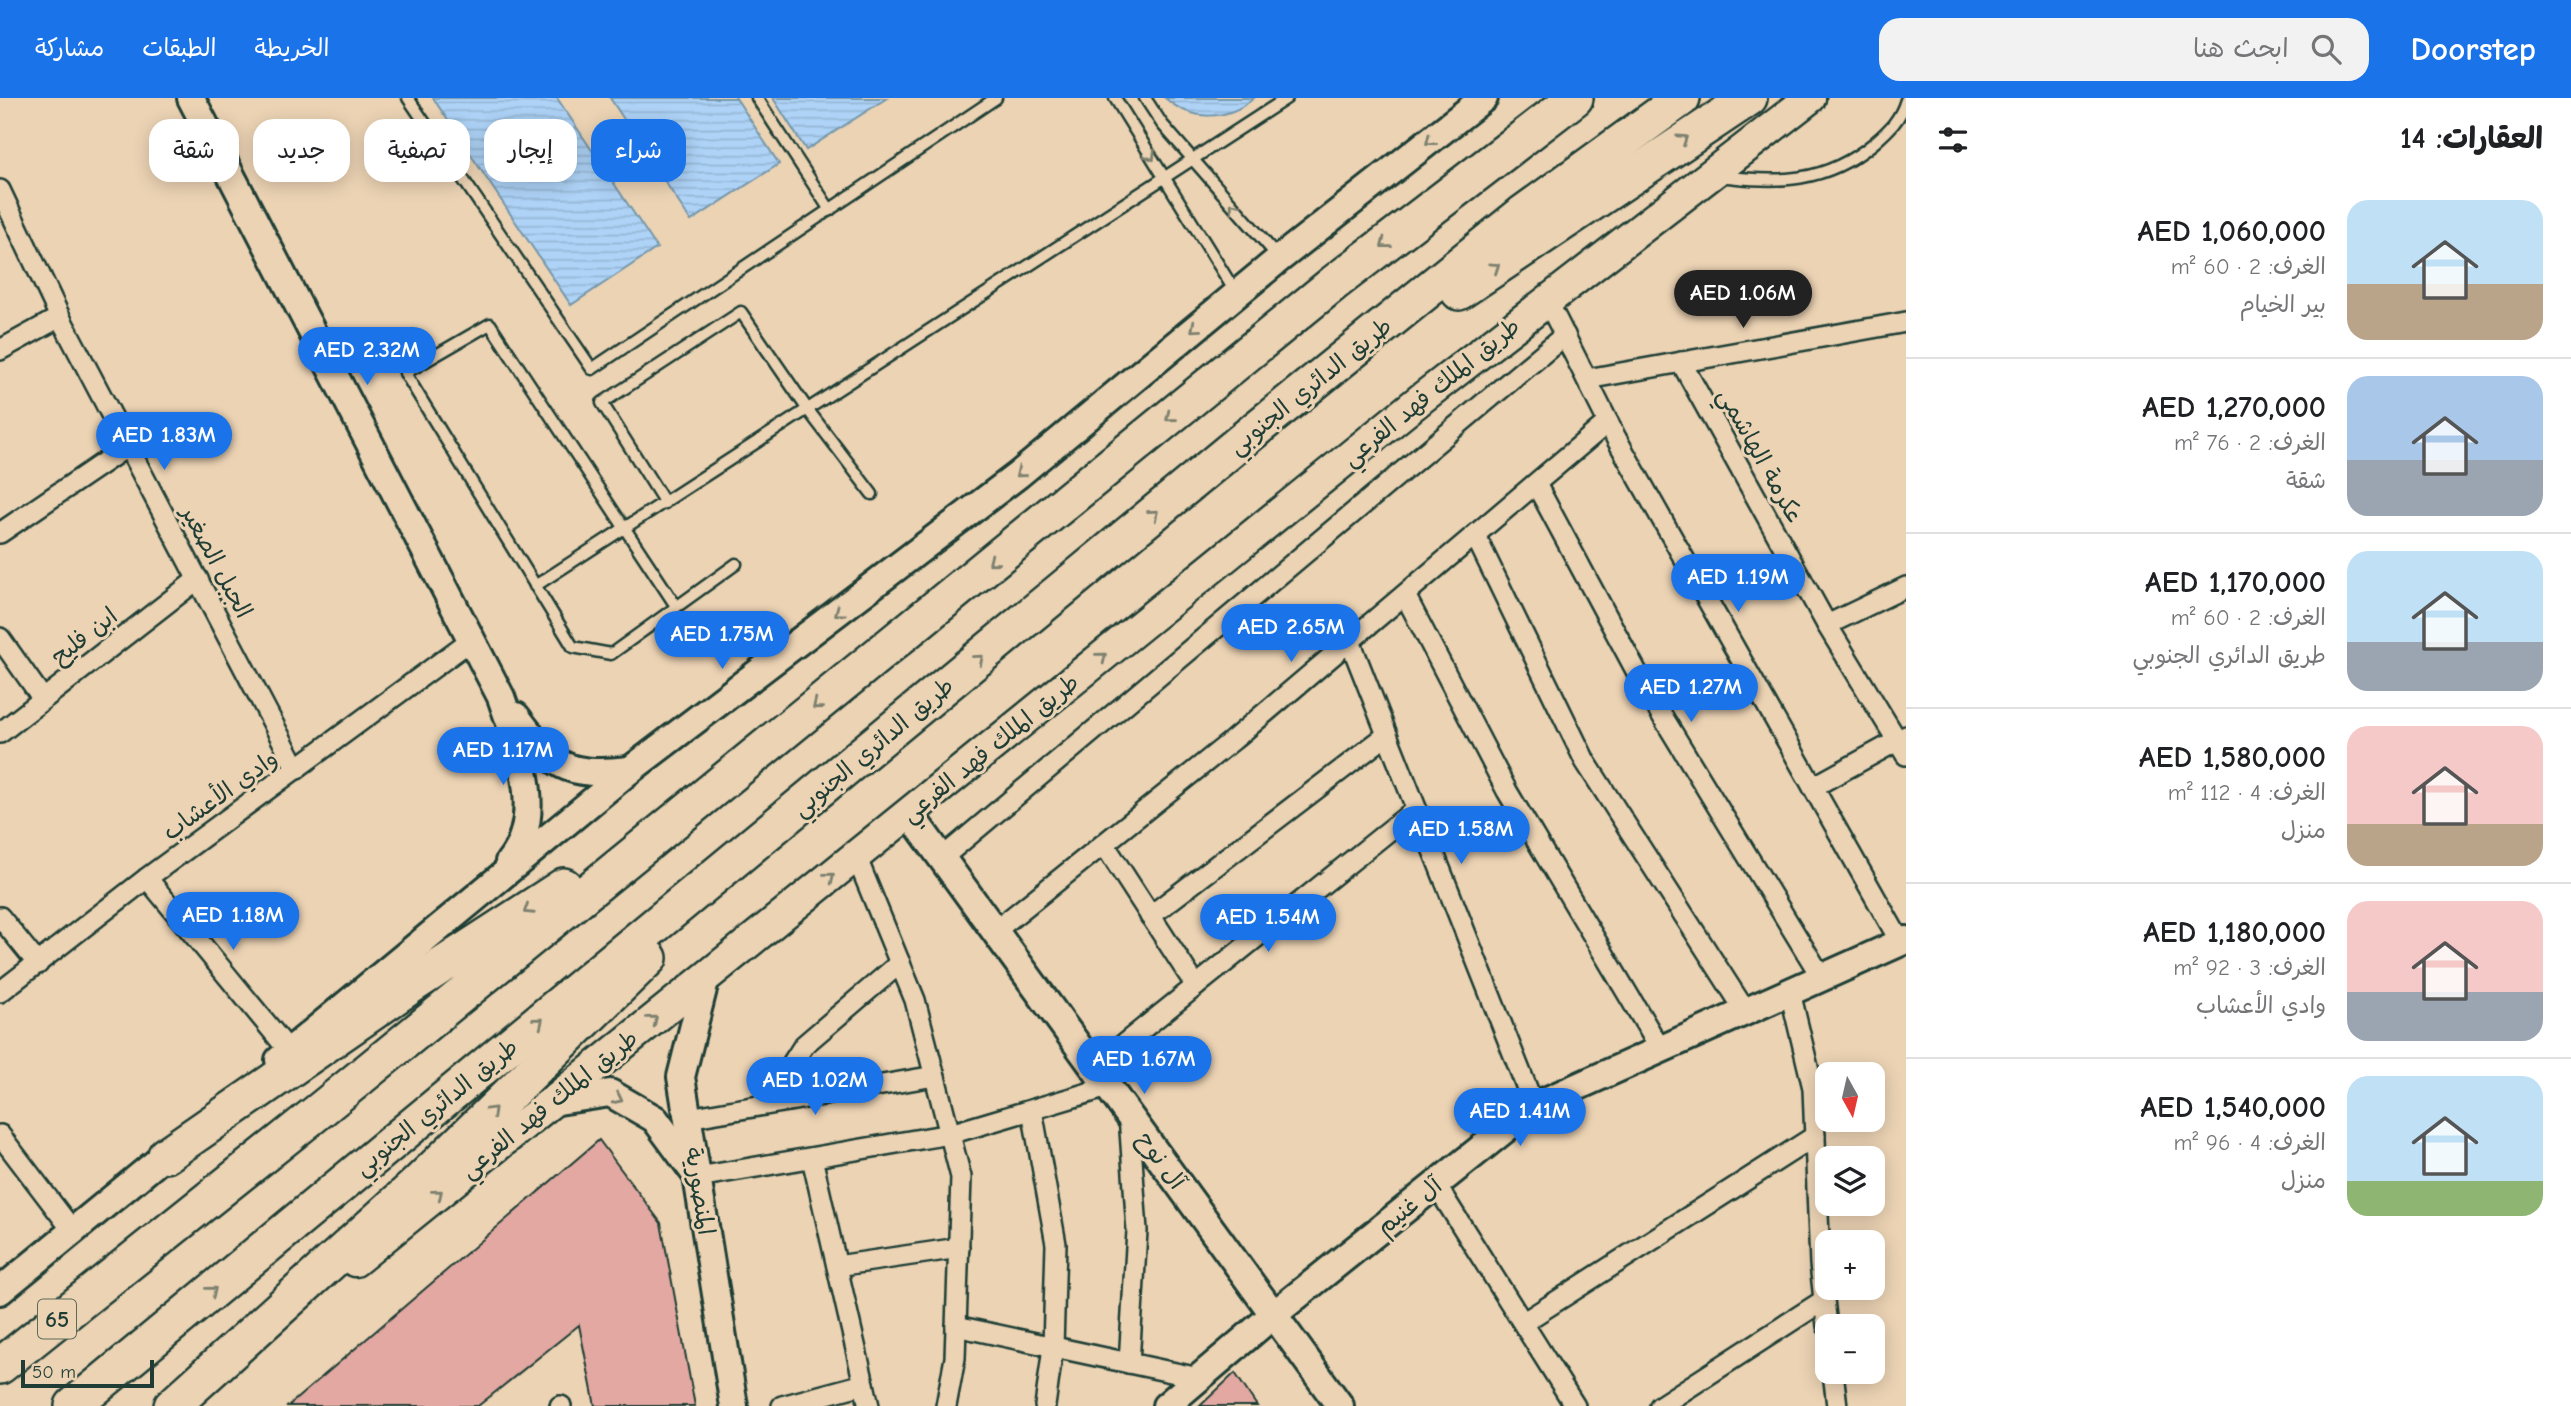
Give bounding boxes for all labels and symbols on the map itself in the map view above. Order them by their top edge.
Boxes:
one-way arrow [1426,132,1438,145]
one-way arrow [1675,135,1688,148]
one-way arrow [1143,148,1156,161]
one-way arrow [1230,202,1242,215]
one-way arrow [1380,235,1393,248]
one-way arrow [1487,263,1500,275]
pin: AED 1.06M [1663,271,1823,330]
street label: طريق الدائري الجنوبي [1223,312,1402,466]
street label: طريق الملك فهد الفرعي [1337,312,1530,478]
one-way arrow [1190,320,1203,332]
pin: AED 2.32M [287,328,447,387]
street label: عكرمة الهاشمي [1706,383,1810,532]
one-way arrow [1165,409,1177,422]
pin: AED 1.83M [84,412,244,472]
one-way arrow [1015,465,1027,478]
street label: الجبل الصغير [175,499,258,623]
one-way arrow [1146,510,1159,522]
one-way arrow [989,553,1002,565]
pin: AED 1.19M [1658,554,1818,614]
street label: ابن فليح [45,601,124,672]
one-way arrow [834,603,847,616]
pin: AED 2.65M [1211,604,1371,664]
pin: AED 1.75M [642,612,802,671]
one-way arrow [1095,652,1107,665]
one-way arrow [970,655,983,667]
pin: AED 1.27M [1611,664,1771,724]
street label: طريق الملك فهد الفرعي [896,668,1089,834]
street label: طريق الدائري الجنوبي [787,671,964,828]
one-way arrow [813,697,826,709]
pin: AED 1.17M [423,728,583,787]
street label: وادي الأعشاب [155,741,285,849]
pin: AED 1.58M [1381,806,1541,866]
one-way arrow [822,873,835,885]
pin: AED 1.18M [153,892,313,952]
pin: AED 1.54M [1188,894,1348,954]
one-way arrow [522,902,535,915]
one-way arrow [645,1016,658,1028]
one-way arrow [531,1018,543,1031]
street label: طريق الملك فهد الفرعي [455,1024,648,1190]
street label: طريق الدائري الجنوبي [349,1033,528,1187]
pin: AED 1.67M [1064,1037,1224,1096]
pin: AED 1.02M [735,1058,895,1117]
north arrow [1815,1062,1885,1132]
pin: AED 1.41M [1440,1088,1600,1148]
one-way arrow [611,1091,623,1105]
one-way arrow [484,1107,497,1120]
street label: آل نوح [1130,1125,1192,1196]
street label: المنصورية [678,1145,721,1237]
street label: آل غنيم [1371,1171,1451,1244]
one-way arrow [431,1189,443,1202]
one-way arrow [203,1287,216,1299]
road number: 65 [38,1300,76,1338]
scale bar [21,1357,154,1389]

